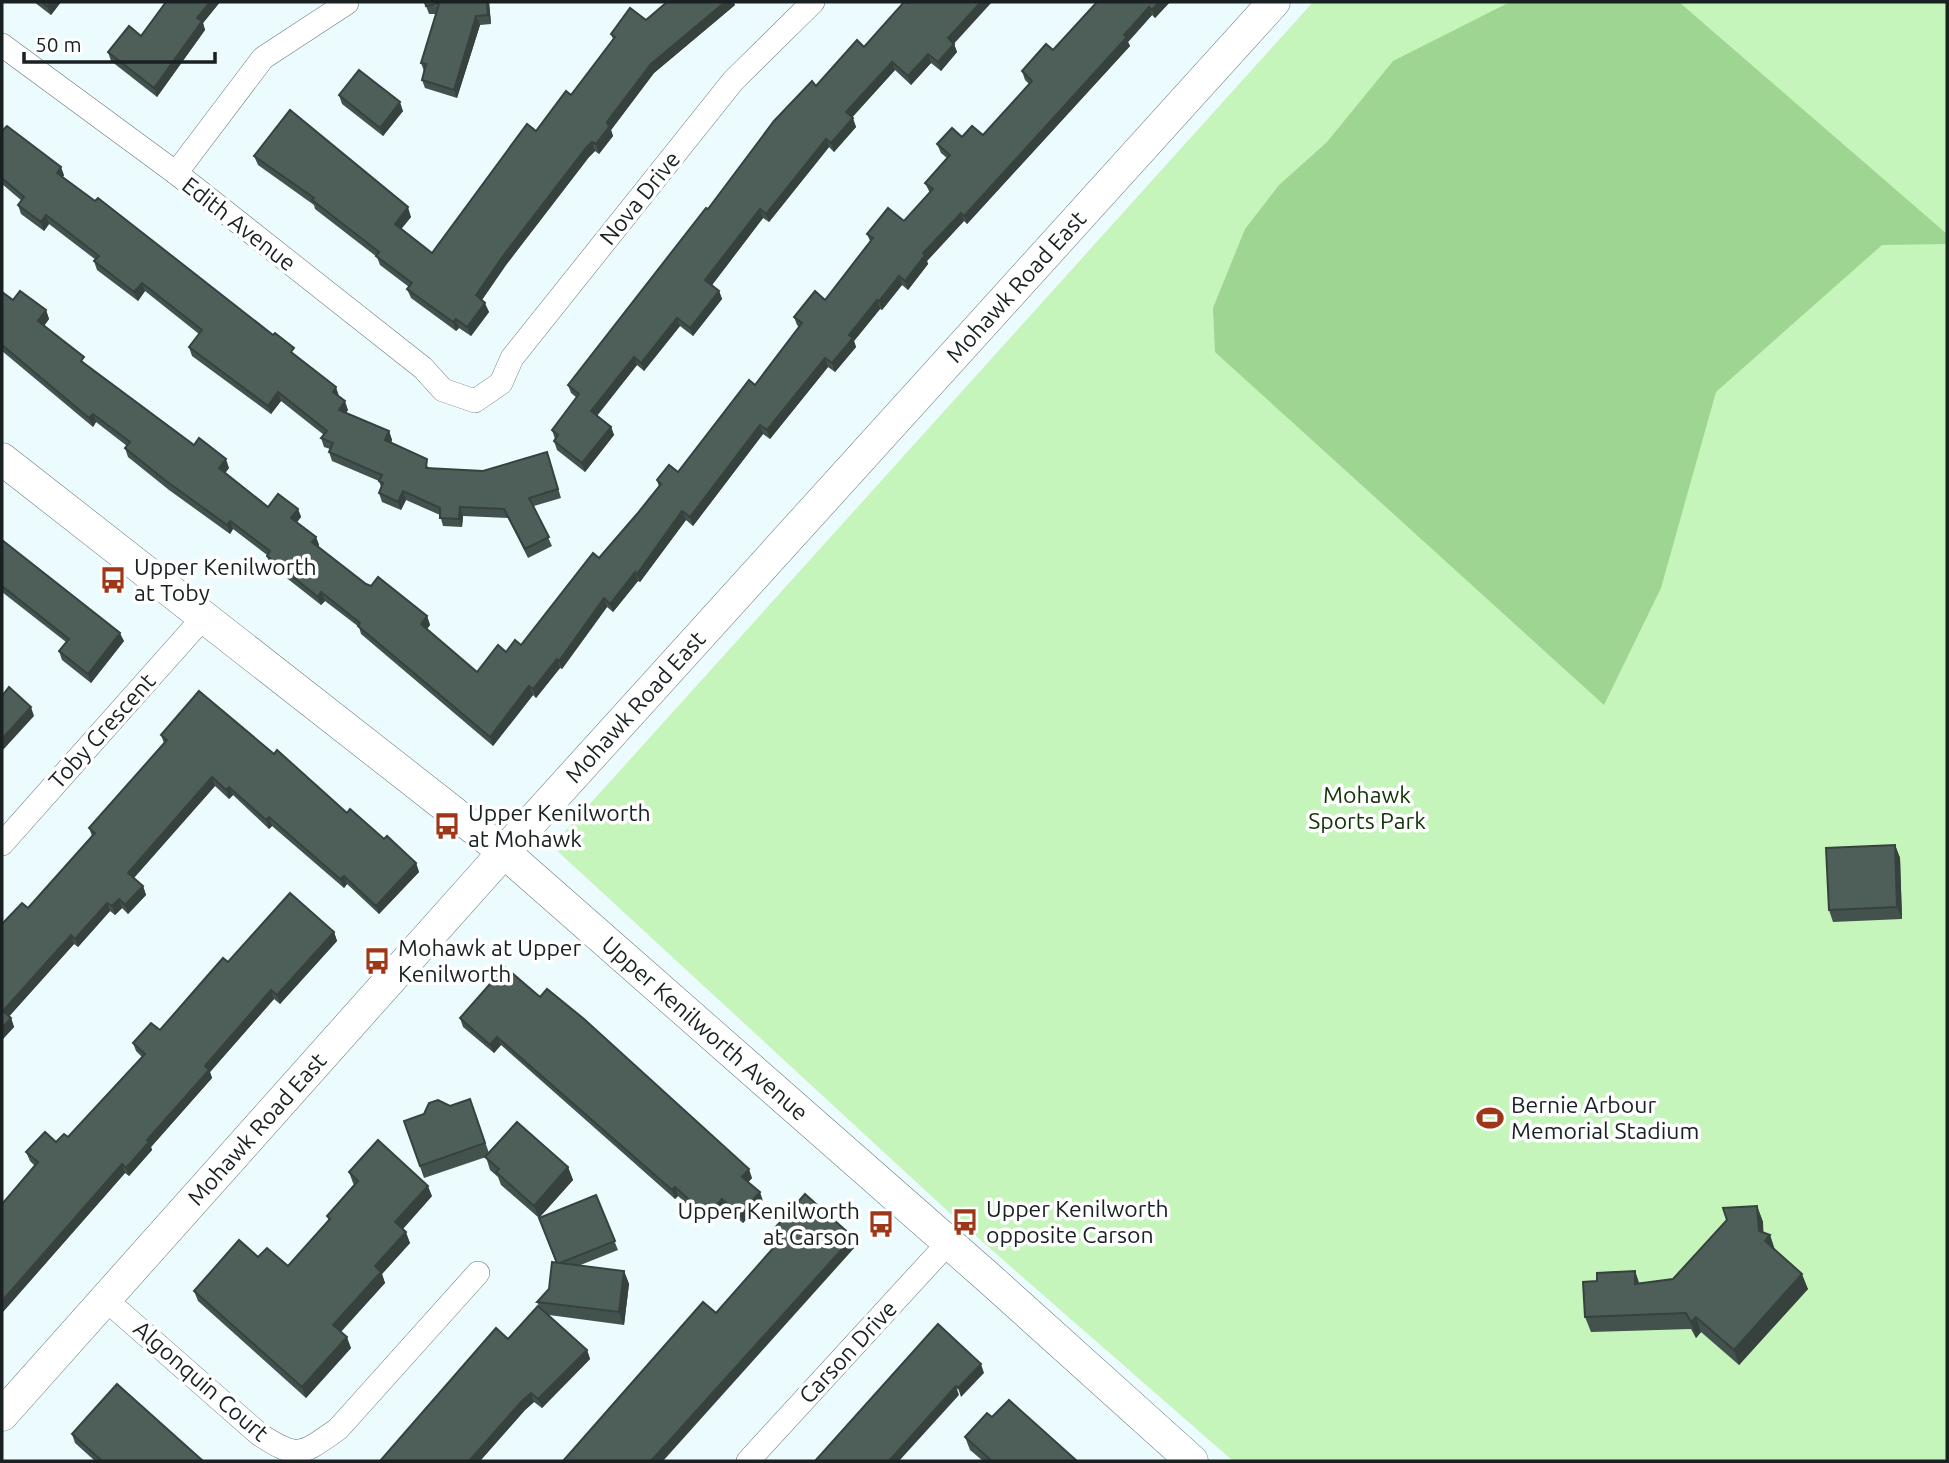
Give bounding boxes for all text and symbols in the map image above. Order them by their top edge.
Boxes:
scale bar [24,21,215,65]
text: 50 m [35,32,82,56]
street label: Nova Drive [594,146,685,249]
street label: Edith Avenue [178,172,301,276]
street label: Mohawk Road East [941,206,1090,367]
place label: Upper Kenilworth at Toby [134,554,317,605]
bus stop icon: Upper Kenilworth at Toby [98,565,128,595]
street label: Mohawk Road East [560,626,710,787]
street label: Toby Crescent [44,668,160,793]
park label: Mohawk Sports Park [1308,782,1426,833]
place label: Upper Kenilworth at Mohawk [468,800,651,851]
bus stop icon: Upper Kenilworth at Mohawk [432,811,462,841]
street label: Upper Kenilworth Avenue [597,931,813,1125]
place label: Mohawk at Upper Kenilworth [398,935,582,986]
bus stop icon: Mohawk at Upper Kenilworth [362,946,392,976]
street label: Mohawk Road East [182,1048,331,1210]
place label: Bernie Arbour Memorial Stadium [1511,1092,1699,1143]
sports icon: Bernie Arbour Memorial Stadium [1475,1103,1505,1133]
place label: Upper Kenilworth opposite Carson [986,1196,1169,1247]
place label: Upper Kenilworth at Carson [677,1198,860,1249]
bus stop icon: Upper Kenilworth opposite Carson [950,1207,980,1237]
bus stop icon: Upper Kenilworth at Carson [866,1209,896,1239]
street label: Carson Drive [794,1295,901,1408]
street label: Algonquin Court [129,1315,274,1446]

